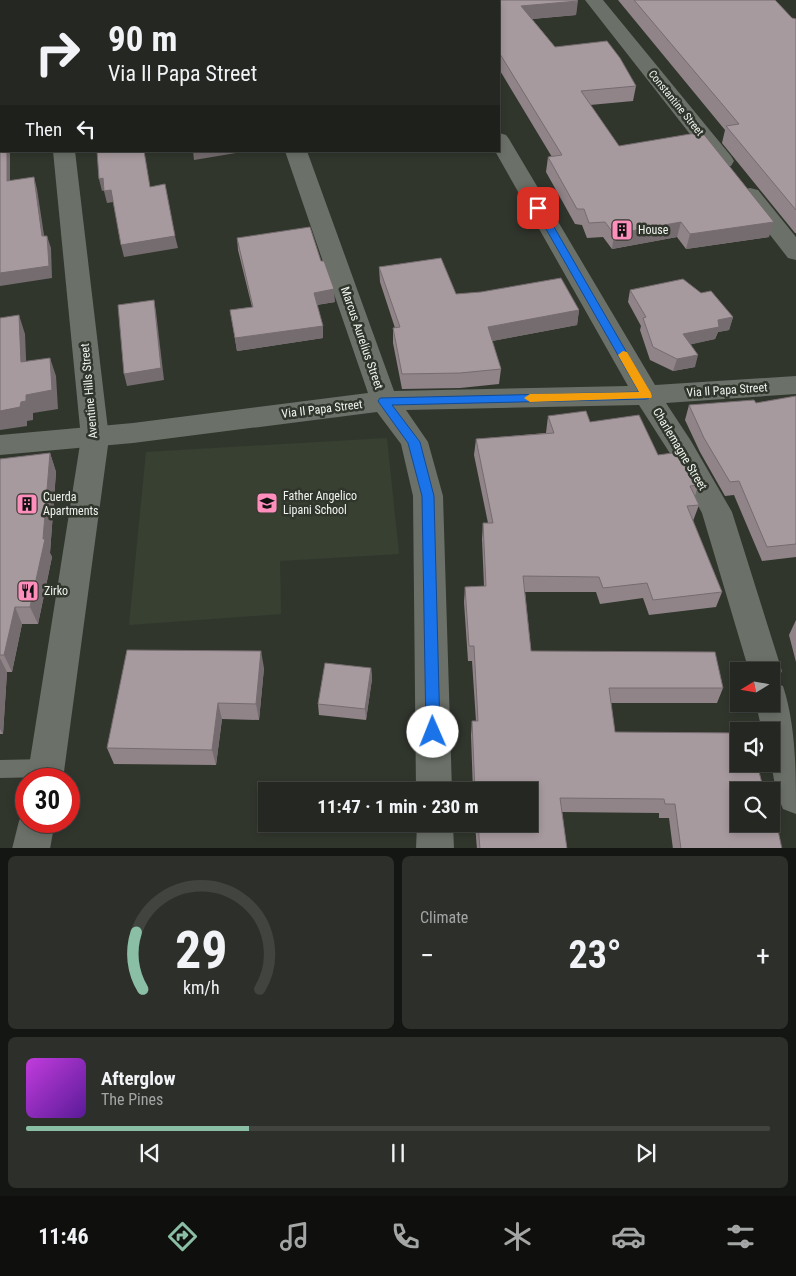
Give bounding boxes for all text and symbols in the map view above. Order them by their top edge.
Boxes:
text: 90 m [108,19,177,60]
icon: right [25,20,90,85]
text: Via Il Papa Street [108,61,257,86]
street label: Constantine Street [646,68,706,138]
icon: left [72,115,100,143]
text: Then [25,118,62,141]
pin [517,187,559,229]
icon: arrive [524,194,552,222]
building icon: House [610,218,634,242]
place label: House [638,223,669,237]
street label: Marcus Aurelius Street [338,285,386,391]
street label: Aventine Hills Street [78,342,100,439]
street label: Via Il Papa Street [686,380,769,400]
street label: Via Il Papa Street [281,397,364,421]
street label: Charlemagne Street [650,405,710,493]
place label: Father Angelico Lipani School [283,489,357,517]
place label: Cuerda Apartments [43,490,99,518]
school or university icon: Father Angelico Lipani School [255,491,279,515]
building icon: Cuerda Apartments [15,492,39,516]
restaurant icon: Zirko [16,579,40,603]
place label: Zirko [44,584,68,598]
north arrow [730,662,780,712]
map controls [730,662,780,832]
position arrow [406,705,458,757]
button: sound [730,722,780,772]
speed limit sign: 30 [15,768,80,833]
button: search [730,782,780,832]
text: 11:47 · 1 min · 230 m [317,795,479,818]
text: Climate [420,908,468,927]
text: 29 [175,920,227,981]
text: 23° [568,933,622,977]
text: − [420,939,434,972]
text: + [756,939,770,972]
text: km/h [183,977,219,998]
text: Afterglow [101,1067,175,1090]
text: The Pines [101,1090,163,1109]
icon: previous [136,1139,164,1167]
icon: pause [384,1139,412,1167]
icon: next [632,1139,660,1167]
icon: directions [165,1219,200,1254]
icon: music [277,1219,312,1254]
icon: phone [388,1219,423,1254]
icon: climate [500,1219,535,1254]
icon: car [611,1219,646,1254]
icon: filters [723,1219,758,1254]
text: 11:46 [38,1224,89,1249]

